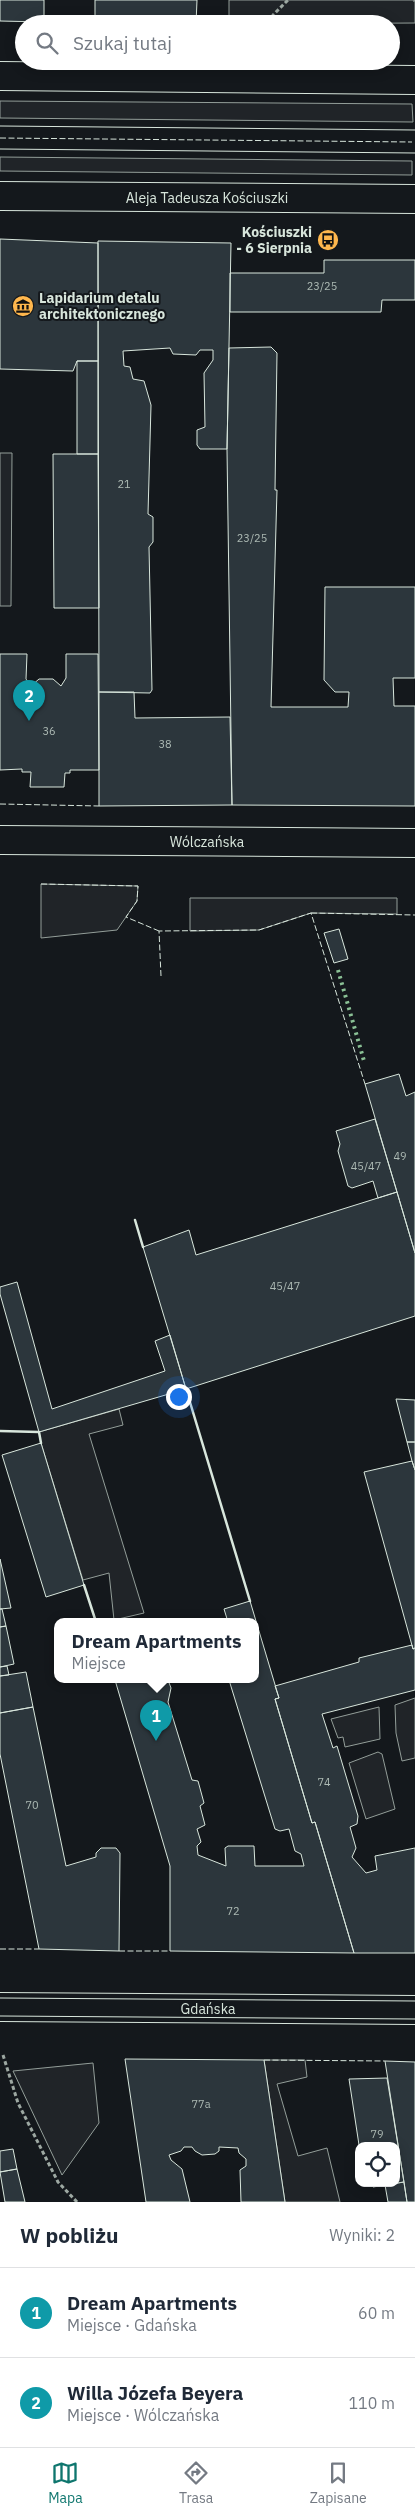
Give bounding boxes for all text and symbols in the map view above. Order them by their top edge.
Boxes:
search box [15,15,400,70]
icon: search [33,29,61,57]
text: Szukaj tutaj [73,31,172,55]
street label: Aleja Tadeusza Kościuszki [126,189,288,207]
place label: Kościuszki - 6 Sierpnia [236,223,312,257]
bus stop icon: Kościuszki - 6 Sierpnia [316,228,340,252]
house number: 23/25 [307,279,337,293]
place label: Lapidarium detalu architektonicznego [39,289,165,323]
museum icon: Lapidarium detalu architektonicznego [11,294,35,318]
house number: 21 [117,477,131,491]
house number: 23/25 [237,531,267,545]
pin: 2 [13,680,45,721]
house number: 36 [42,724,56,738]
house number: 38 [158,737,172,751]
street label: Wólczańska [170,833,245,851]
house number: 49 [393,1149,407,1163]
house number: 45/47 [351,1159,381,1173]
house number: 45/47 [270,1279,300,1293]
your location [166,1384,192,1410]
popup [54,1618,259,1683]
text: Dream Apartments [71,1629,242,1653]
text: Miejsce [71,1653,126,1673]
pin: 1 [140,1700,172,1741]
house number: 74 [317,1775,331,1789]
house number: 70 [25,1798,39,1812]
house number: 72 [226,1904,240,1918]
street label: Gdańska [181,2000,236,2018]
house number: 77a [191,2097,211,2111]
house number: 79 [370,2127,384,2141]
map controls [355,2142,400,2187]
button: locate [355,2142,400,2187]
text: W pobliżu [20,2221,119,2249]
text: Wyniki: 2 [329,2225,395,2245]
text: Dream Apartments [67,2291,237,2315]
text: 1 [31,2303,41,2323]
text: 60 m [358,2303,395,2323]
text: Miejsce · Gdańska [67,2315,197,2335]
text: Willa Józefa Beyera [67,2381,243,2405]
text: 2 [31,2393,41,2413]
text: 110 m [348,2393,395,2413]
text: Miejsce · Wólczańska [67,2405,219,2425]
tab: Mapa [48,2459,83,2507]
tab: Trasa [179,2459,213,2507]
tab: Zapisane [310,2459,367,2507]

